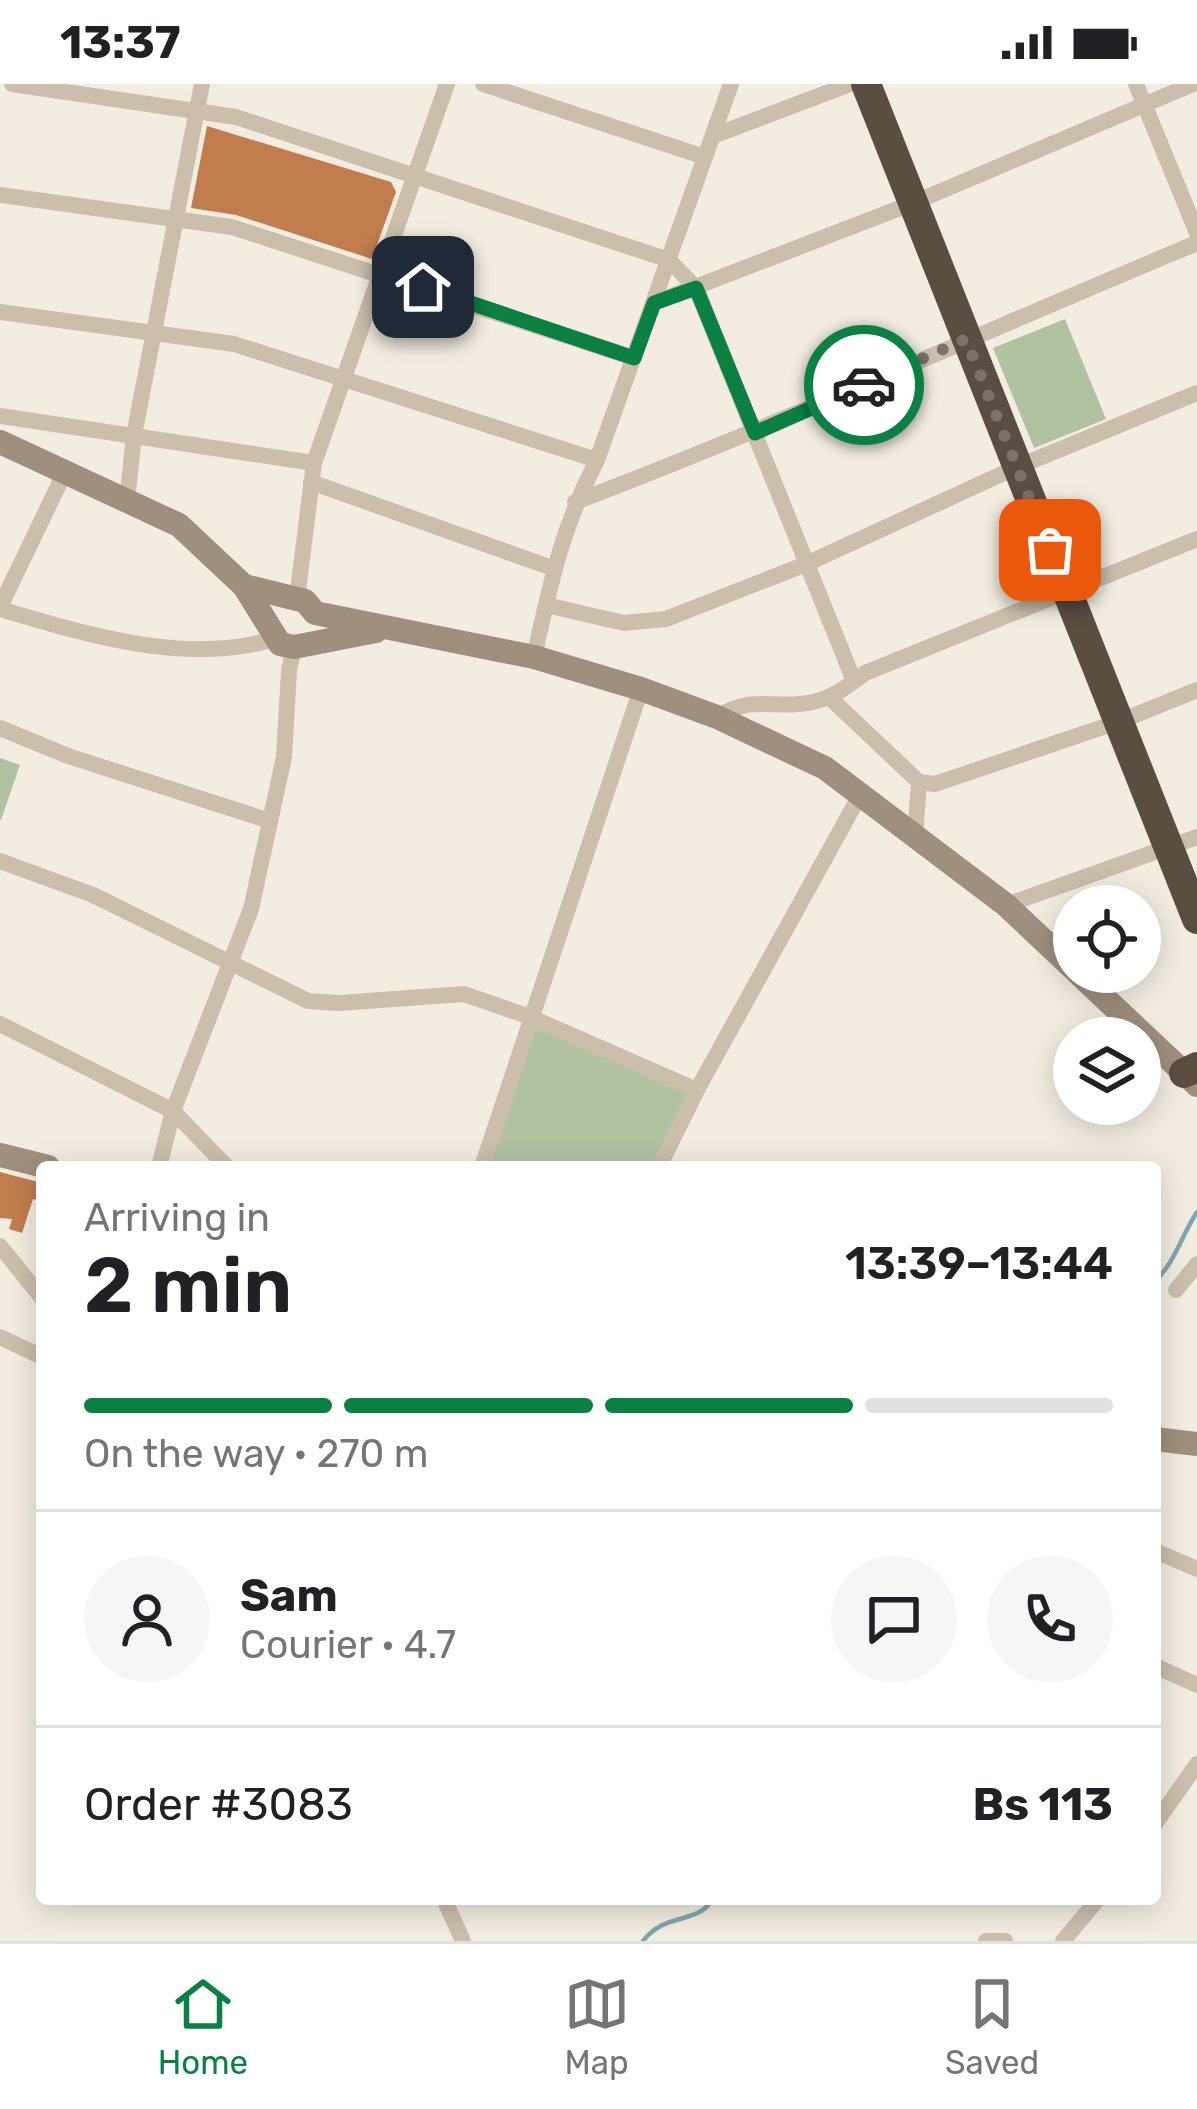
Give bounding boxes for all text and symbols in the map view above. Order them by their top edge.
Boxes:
text: 13:37 [60,16,181,69]
pin [372,236,474,338]
icon: home [390,254,456,320]
courier [804,325,924,445]
icon: car [831,352,897,418]
pin [999,499,1101,601]
icon: bag [1017,517,1083,583]
map controls [1053,885,1161,1125]
button: locate [1053,885,1161,993]
button: layers [1053,1017,1161,1125]
text: Arriving in [84,1195,270,1241]
text: 13:39–13:44 [845,1237,1113,1290]
text: 2 min [84,1239,292,1332]
text: On the way · 270 m [84,1431,428,1477]
button: person [84,1556,210,1682]
button: chat [831,1556,957,1682]
button: phone [987,1556,1113,1682]
text: Sam [240,1569,338,1622]
text: Courier · 4.7 [240,1622,456,1668]
text: Order #3083 [84,1778,353,1831]
text: Bs 113 [972,1778,1113,1831]
tab: Home [158,1971,248,2082]
tab: Map [564,1971,630,2082]
tab: Saved [945,1971,1039,2082]

